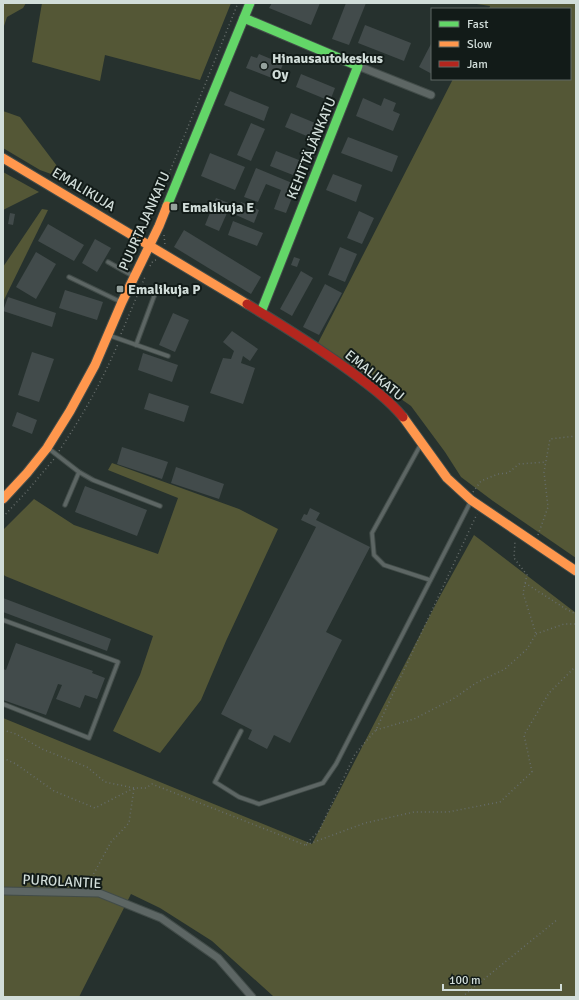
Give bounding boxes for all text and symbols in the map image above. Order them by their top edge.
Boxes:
legend [431,8,571,80]
text: Fast [467,17,488,32]
text: Slow [467,37,492,52]
place label: Hinausautokeskus Oy [272,50,383,83]
text: Jam [467,57,488,72]
marker: Hinausautokeskus Oy [259,61,269,71]
street label: KEHITTÄJÄNKATU [283,95,340,202]
street label: EMALIKUJA [49,164,119,215]
street label: PUURTAJANKATU [115,169,174,273]
place label: Emalikuja E [182,199,254,216]
marker: Emalikuja E [169,202,179,212]
place label: Emalikuja P [128,281,200,298]
marker: Emalikuja P [115,284,125,294]
street label: EMALIKATU [342,346,408,404]
street label: PUROLANTIE [22,871,102,892]
scale bar [443,966,561,992]
text: 100 m [449,973,481,988]

